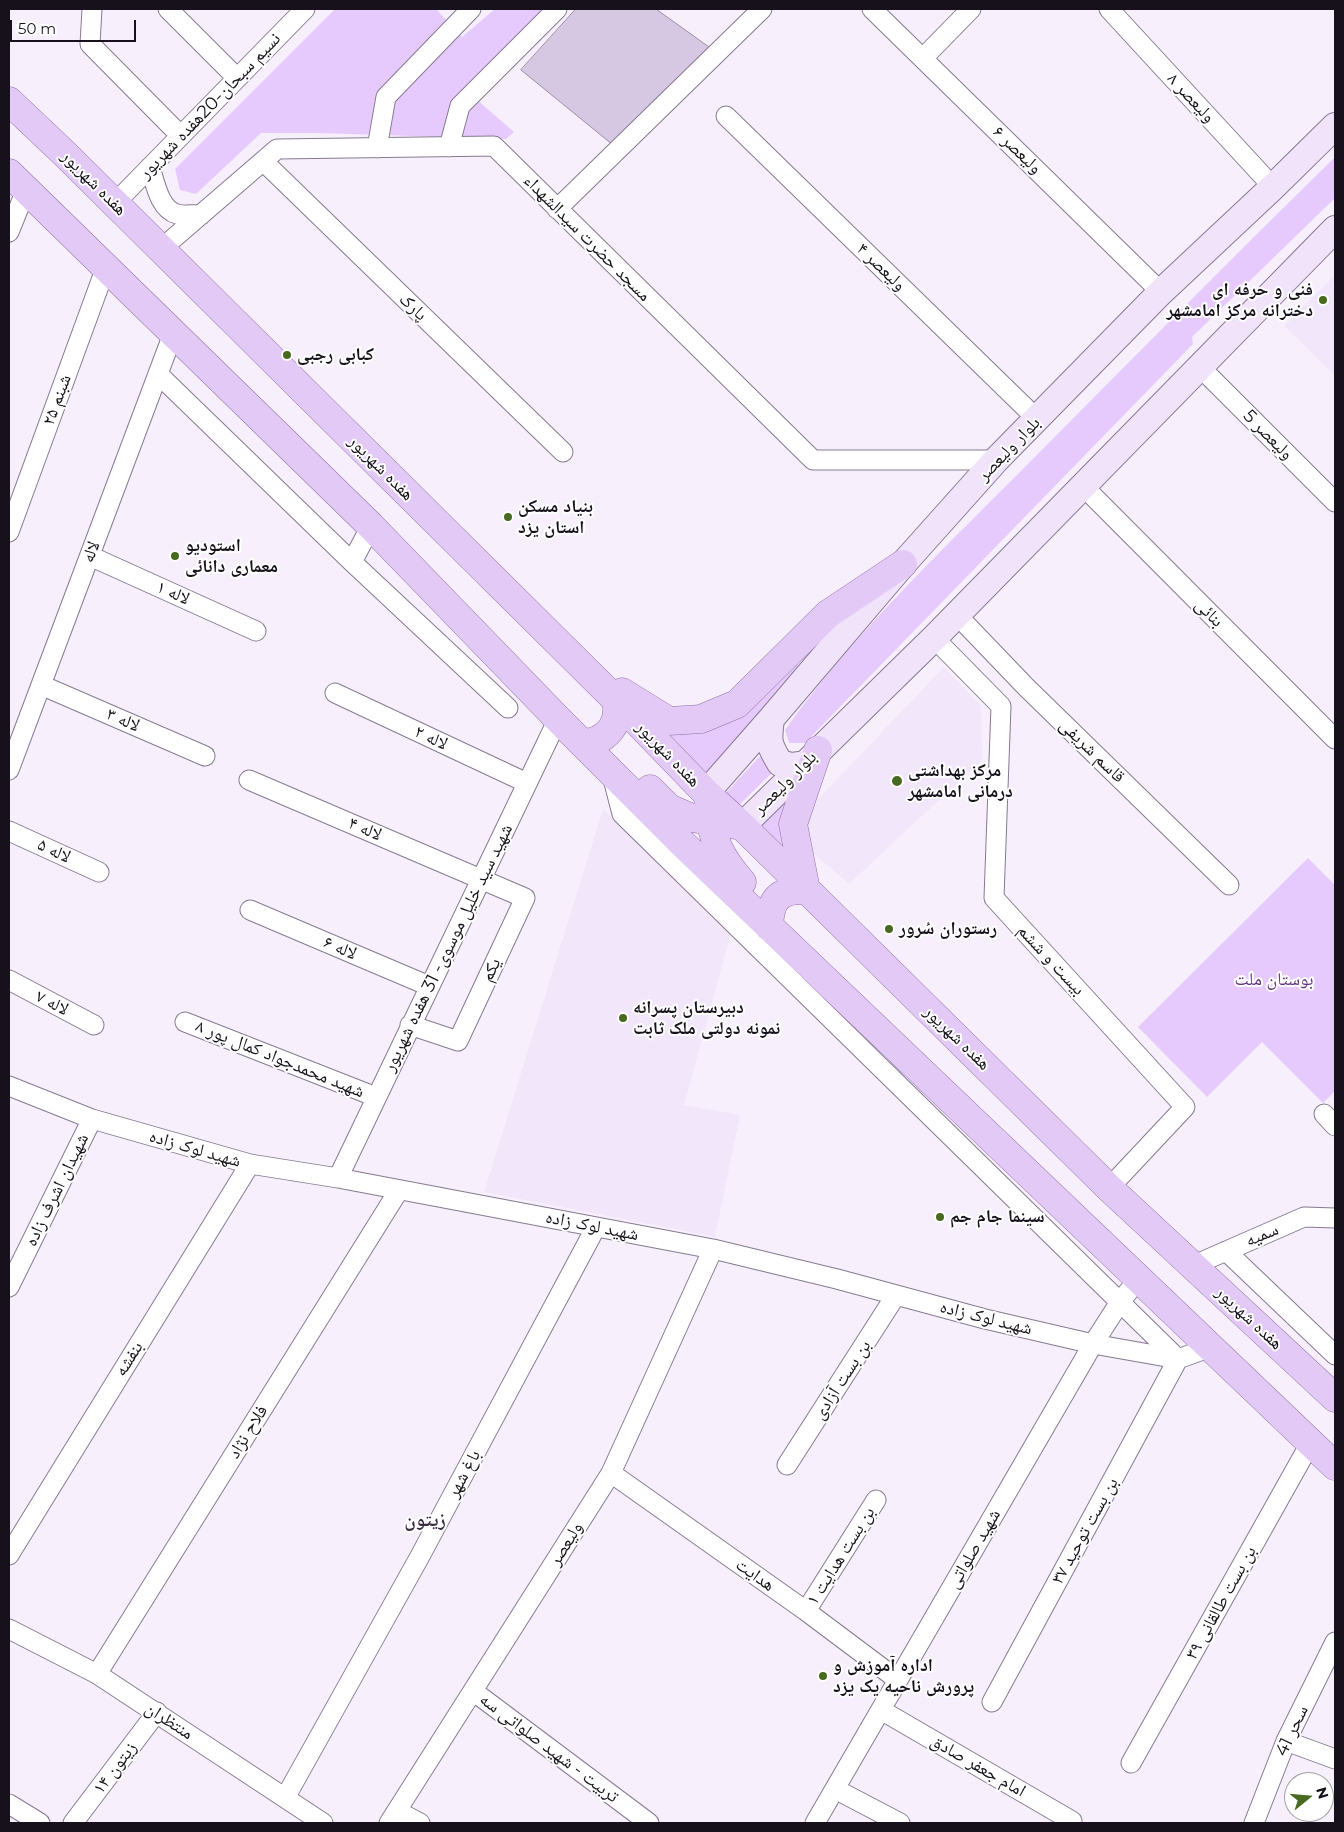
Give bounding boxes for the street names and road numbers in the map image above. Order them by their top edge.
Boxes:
street label: نسیم سبحان-20هفده شهریور [135,28,285,184]
street label: ولیعصر ۸ [1163,69,1219,127]
street label: ولیعصر ۶ [988,121,1046,179]
street label: هفده شهریور [57,146,131,220]
street label: مسجد حضرت سیدالشهداء [519,170,655,306]
street label: ولیعصر ۴ [852,238,910,296]
street label: پارک [394,289,432,325]
street label: شبنم ۲۵ [38,372,76,428]
street label: ولیعصر 5 [1238,405,1298,465]
street label: بلوار ولیعصر [973,412,1045,486]
street label: هفده شهریور [344,431,418,505]
street label: لاله [77,538,105,566]
street label: لاله ۱ [153,576,193,610]
street label: بنائی [1190,594,1228,632]
street label: لاله ۳ [103,703,143,737]
street label: قاسم شریفی [1055,714,1129,788]
street label: هفده شهریور [631,716,705,792]
street label: لاله ۲ [411,721,451,755]
street label: بلوار ولیعصر [749,747,821,819]
street label: لاله ۴ [345,812,385,846]
street label: شهید سید خلیل موسوی- 31 هفده شهریور [378,821,518,1075]
street label: لاله ۵ [34,834,74,868]
street label: بیست و ششم [1013,920,1089,1000]
street label: لاله ۶ [320,931,360,965]
street label: یکم [476,955,506,985]
street label: لاله ۷ [32,986,72,1020]
street label: هفده شهریور [919,1001,995,1075]
street label: شهید محمدجواد کمال پور ۸ [192,1015,368,1103]
street label: شهید لوک زاده [147,1126,243,1172]
street label: شهیدان اشرف زاده [20,1130,94,1250]
street label: شهید لوک زاده [544,1206,640,1246]
street label: سمیه [1242,1218,1282,1252]
street label: هفده شهریور [1211,1281,1287,1355]
street label: شهید لوک زاده [938,1296,1034,1340]
street label: بن بست آزادی [808,1336,876,1424]
street label: بنفشه [110,1337,148,1381]
street label: فلاح نژاد [223,1401,273,1463]
street label: باغ شهر [442,1446,486,1502]
street label: بن بست توحید ۳۷ [1047,1474,1123,1588]
street label: بن بست هدایت ۱ [802,1503,880,1609]
street label: شهید صلواتی [943,1505,1005,1593]
street label: ولیعصر [544,1518,588,1570]
street label: بن‌ بست طالقانی ۳۹ [1181,1542,1261,1664]
street label: هدایت [731,1554,779,1596]
street label: تربیت - شهید صلواتی سه [475,1689,623,1807]
street label: منتظران [141,1697,197,1745]
street label: سحر 41 [1271,1702,1313,1760]
street label: امام جعفر صادق [927,1730,1029,1802]
street label: زیتون ۱۴ [88,1738,142,1798]

